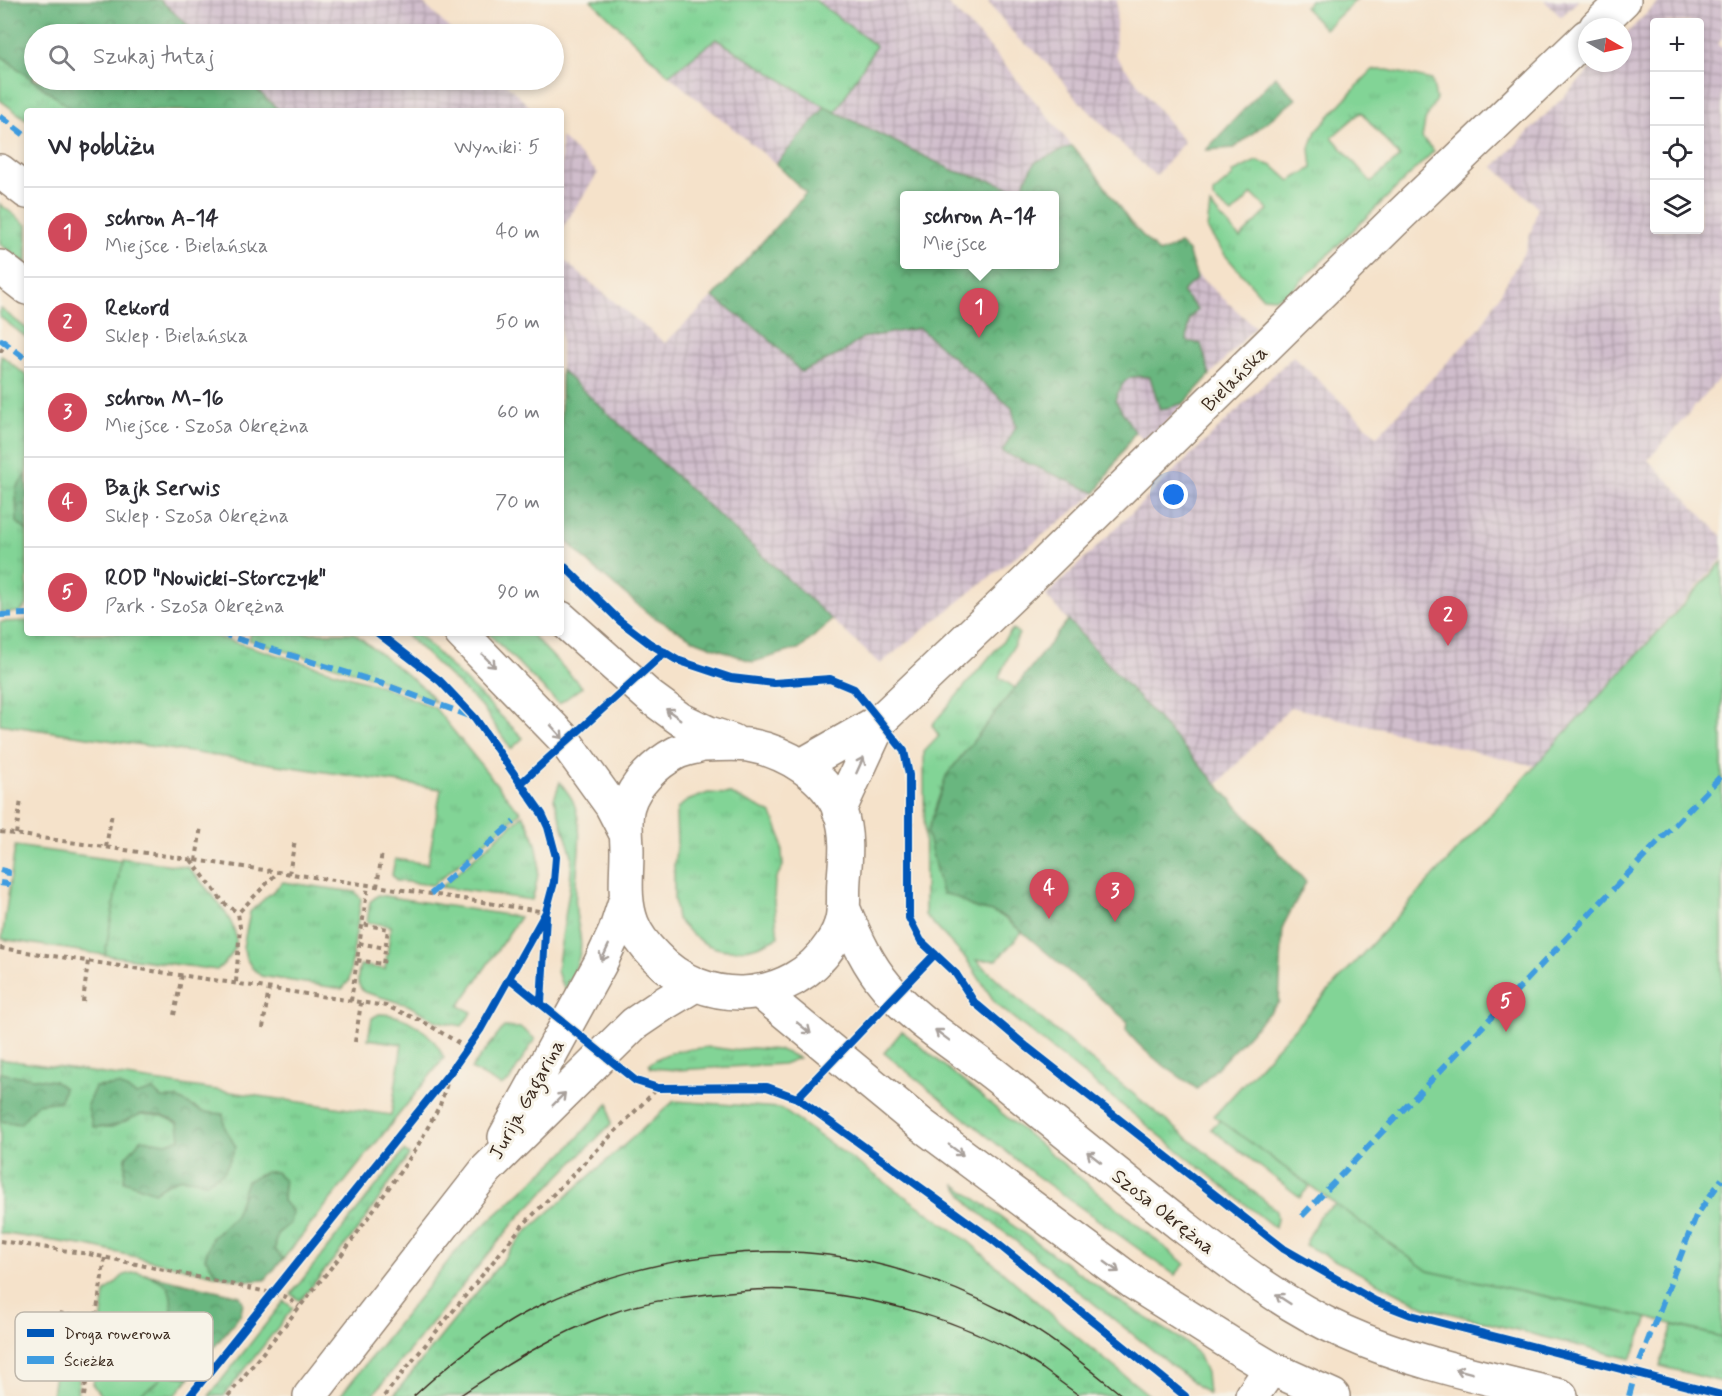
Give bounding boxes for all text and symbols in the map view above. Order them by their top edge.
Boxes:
north arrow [1578,18,1632,72]
map controls [1650,18,1704,234]
button: + [1650,18,1704,72]
search box [24,24,564,90]
icon: search [45,41,78,74]
text: Szukaj tutaj [93,43,215,71]
button: − [1650,72,1704,126]
button: locate [1650,126,1704,180]
text: W pobliżu [48,130,154,164]
text: Wyniki: 5 [454,134,540,161]
button: layers [1650,180,1704,234]
popup [900,191,1059,269]
text: schron A-14 [923,203,1036,231]
text: schron A-14 [105,205,219,233]
text: 1 [63,219,72,246]
text: 40 m [496,219,540,246]
text: Miejsce [923,231,987,258]
text: Miejsce · Bielańska [105,233,268,260]
pin: 1 [960,288,998,338]
text: Rekord [105,295,169,323]
text: 2 [63,309,72,336]
text: 50 m [495,309,540,336]
text: Sklep · Bielańska [105,323,248,350]
street label: Bielańska [1196,340,1274,418]
text: schron M-16 [105,385,224,413]
text: 3 [63,399,72,426]
text: 60 m [497,399,540,426]
text: Miejsce · Szosa Okrężna [105,413,309,440]
text: Bajk Serwis [105,475,220,503]
your location [1159,480,1188,509]
text: 4 [62,489,73,516]
text: 70 m [495,489,540,516]
text: Sklep · Szosa Okrężna [105,503,289,530]
text: ROD "Nowicki-Storczyk" [105,565,326,593]
text: 5 [62,579,74,606]
text: 90 m [497,579,540,606]
text: Park · Szosa Okrężna [105,593,285,620]
pin: 2 [1428,596,1468,646]
one-way arrow [482,653,497,668]
one-way arrow [666,708,682,720]
one-way arrow [550,724,564,739]
one-way arrow [855,757,866,775]
pin: 4 [1030,870,1068,919]
pin: 3 [1096,872,1134,922]
one-way arrow [598,943,610,961]
pin: 5 [1486,982,1526,1032]
one-way arrow [796,1022,812,1035]
one-way arrow [934,1028,950,1041]
street label: Jurija Gagarina [483,1035,573,1166]
one-way arrow [551,1091,566,1106]
one-way arrow [948,1144,964,1157]
one-way arrow [1086,1150,1102,1163]
street label: Szosa Okrężna [1106,1163,1220,1261]
one-way arrow [1104,1261,1120,1273]
one-way arrow [1275,1293,1292,1305]
legend [15,1312,213,1381]
text: Droga rowerowa [64,1324,171,1345]
text: Ścieżka [64,1351,115,1372]
one-way arrow [1454,1365,1473,1376]

